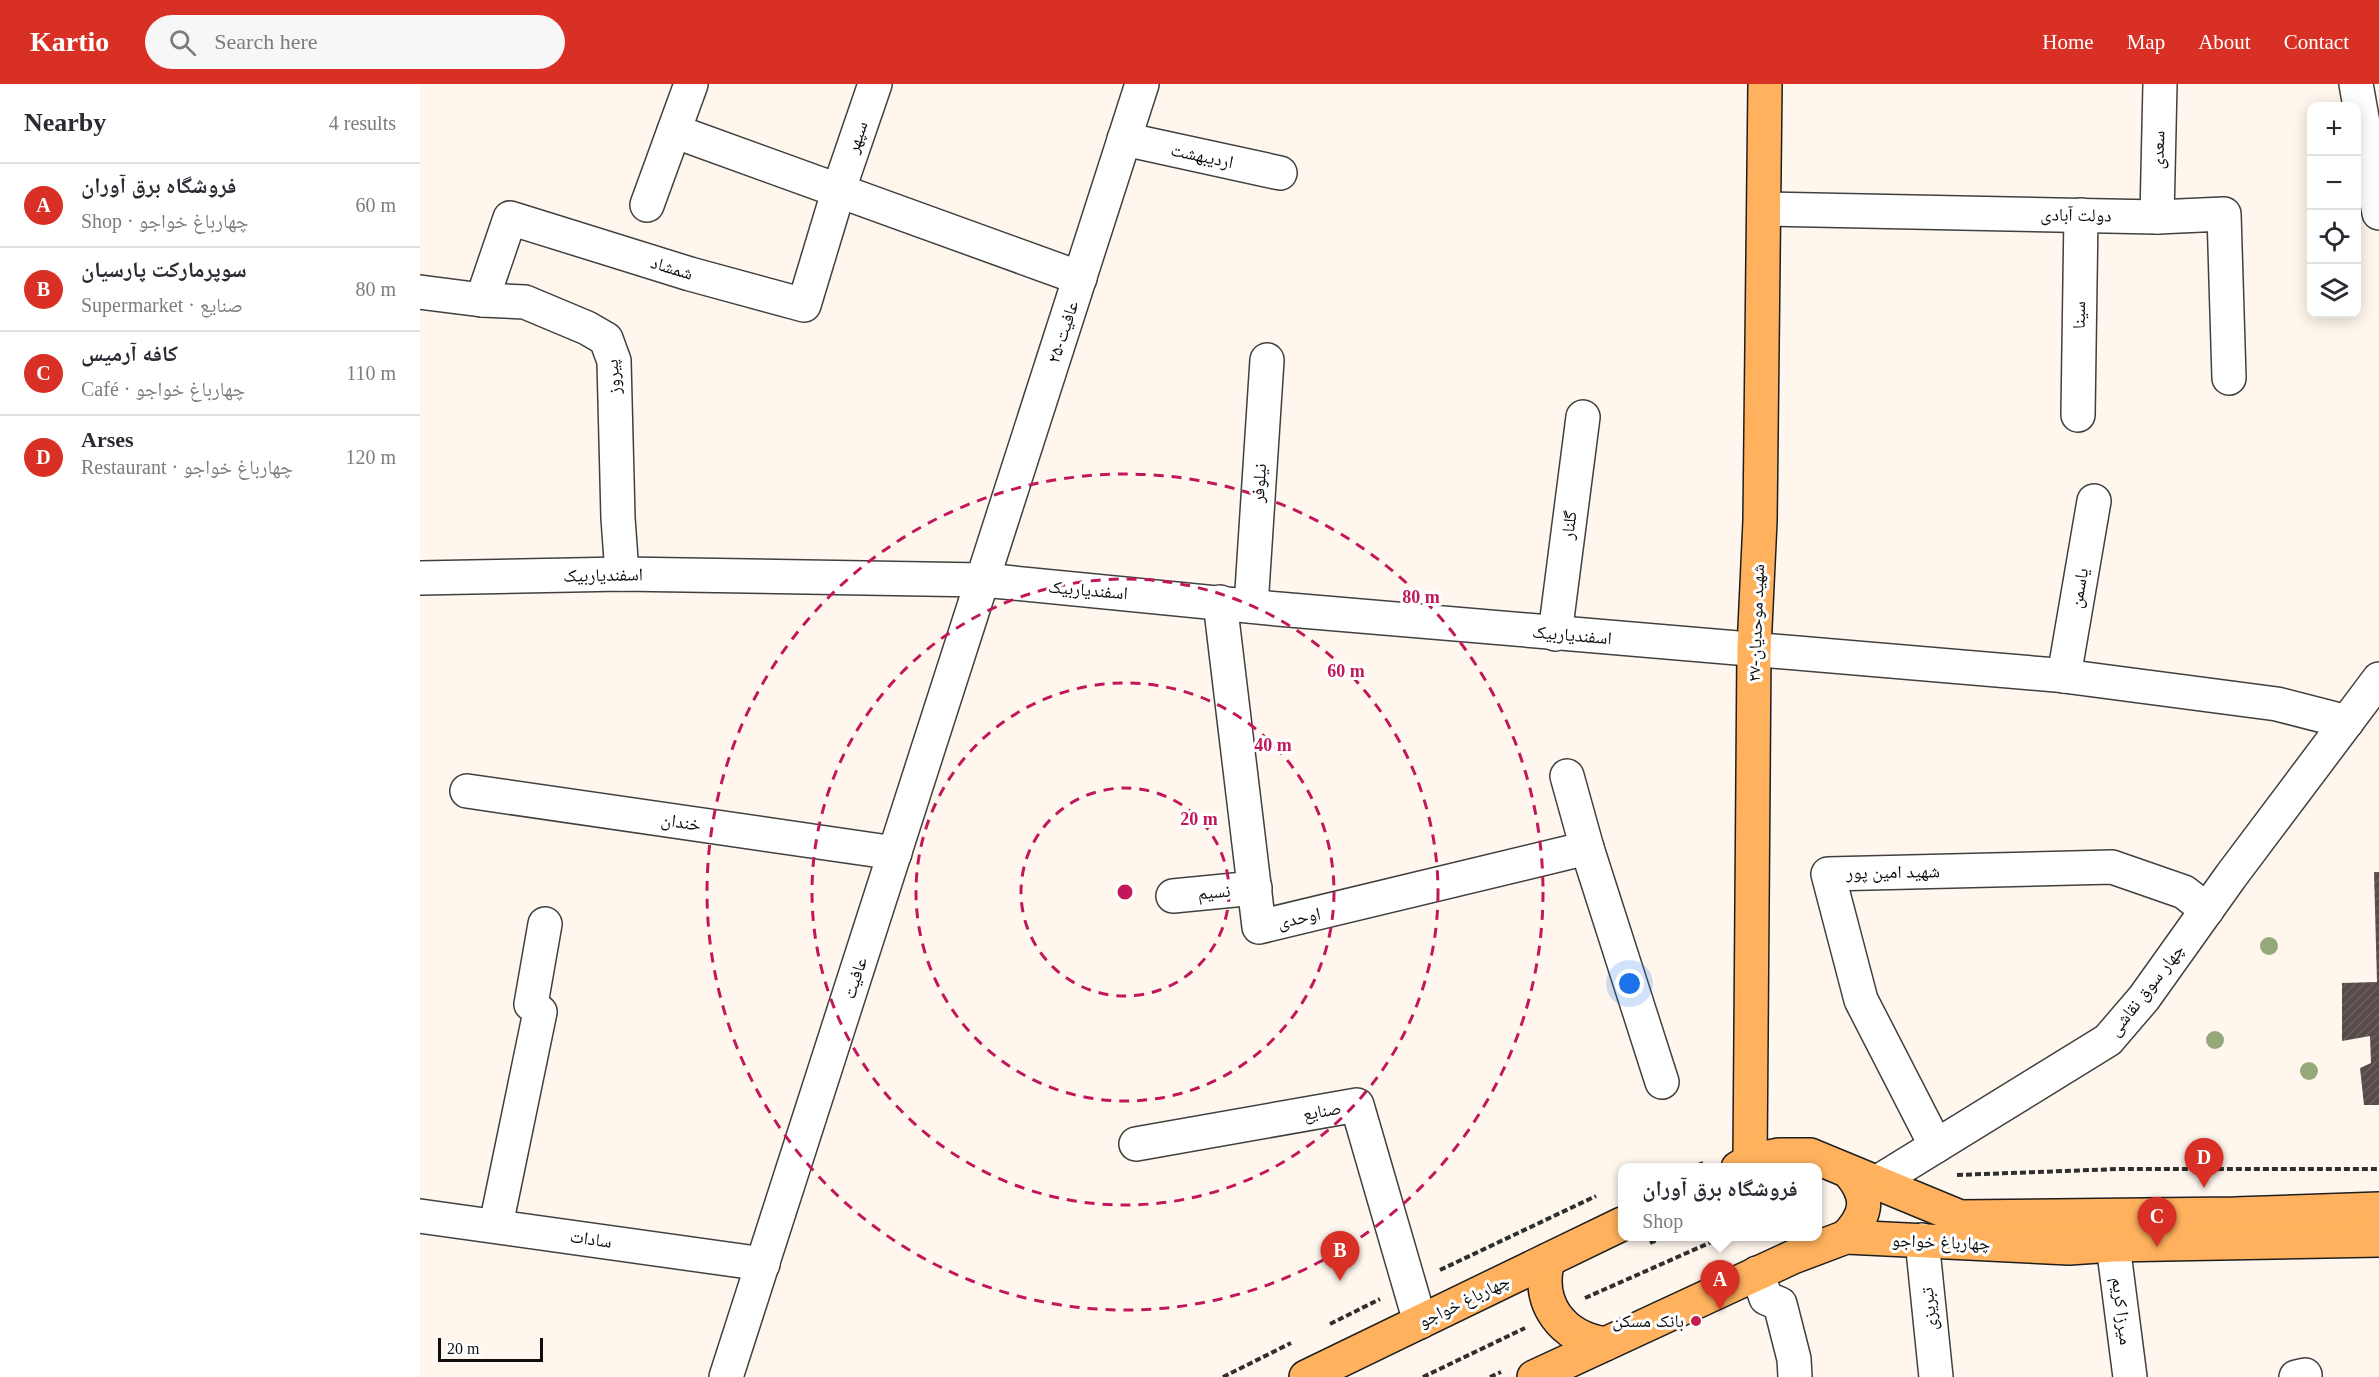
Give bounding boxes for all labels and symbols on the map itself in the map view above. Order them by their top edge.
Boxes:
street label: سپهر [842,118,873,157]
street label: سعدی [2148,130,2169,170]
street label: اردیبهشت [1169,140,1235,173]
street label: دولت آبادی [2040,204,2112,227]
street label: شمشاد [648,252,696,284]
street label: ۲۵-عافیت [1044,298,1083,366]
street label: سینا [2069,301,2090,329]
street label: پیروز [601,358,626,396]
street label: نیلوفر [1248,463,1271,504]
street label: گلنار [1557,509,1581,541]
street label: اسفندیاربیک [563,564,643,586]
street label: ۲۷-شهید موحدیان [1744,564,1769,682]
street label: یاسمن [2066,566,2093,610]
street label: اسفندیاربیک [1047,577,1129,604]
text: 80 m [1402,587,1440,607]
street label: اسفندیاربیک [1531,622,1613,649]
text: 60 m [1327,661,1365,681]
text: 40 m [1254,735,1292,755]
street label: خندان [660,809,702,836]
text: 20 m [1180,809,1218,829]
street label: شهید امین پور [1845,861,1940,884]
street label: نسیم [1197,881,1231,905]
centre of rings [1115,882,1135,902]
street label: اوحدی [1275,903,1323,934]
street label: چهار سوق نقاشی [2104,940,2189,1041]
street label: عافیت [839,955,871,1001]
your location [1615,969,1644,998]
street label: صنایع [1301,1098,1343,1126]
pin: D [2184,1138,2224,1188]
pin: C [2138,1198,2176,1247]
street label: سادات [569,1226,613,1252]
street label: چهارباغ خواجو [1891,1230,1991,1255]
pin: B [1320,1232,1360,1281]
pin: A [1700,1260,1740,1310]
street label: چهارباغ خواجو [1415,1270,1513,1333]
street label: میرزا کریم [2106,1276,2136,1346]
street label: تبریزی [1917,1286,1942,1332]
place label: بانک مسکن [1612,1311,1684,1332]
marker: بانک مسکن [1689,1314,1703,1328]
scale bar [438,1335,543,1362]

